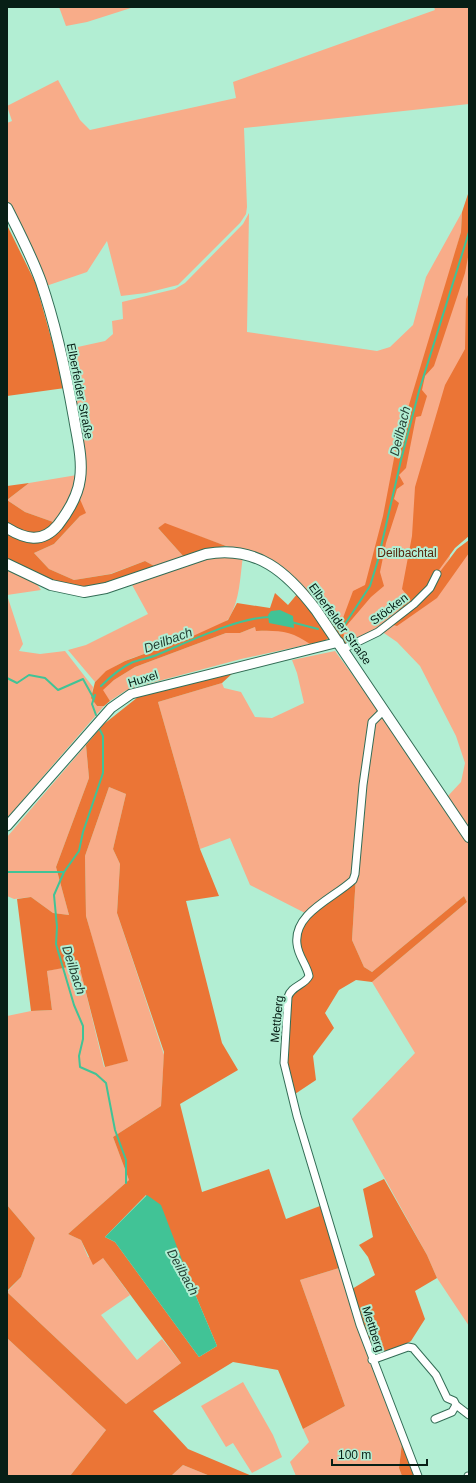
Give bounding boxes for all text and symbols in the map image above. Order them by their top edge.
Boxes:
street label: Elberfelder Straße [64,342,96,440]
water label: Deilbach [387,405,413,457]
park label: Deilbachtal [377,546,437,560]
street label: Elberfelder Straße [306,580,374,668]
street label: Stöcken [367,590,411,628]
water label: Deilbach [142,624,194,656]
street label: Huxel [126,668,160,690]
water label: Deilbach [59,944,89,996]
street label: Mettberg [268,995,286,1043]
water label: Deilbach [164,1246,202,1298]
street label: Mettberg [359,1304,387,1354]
scale bar [332,1441,427,1467]
text: 100 m [338,1448,371,1462]

